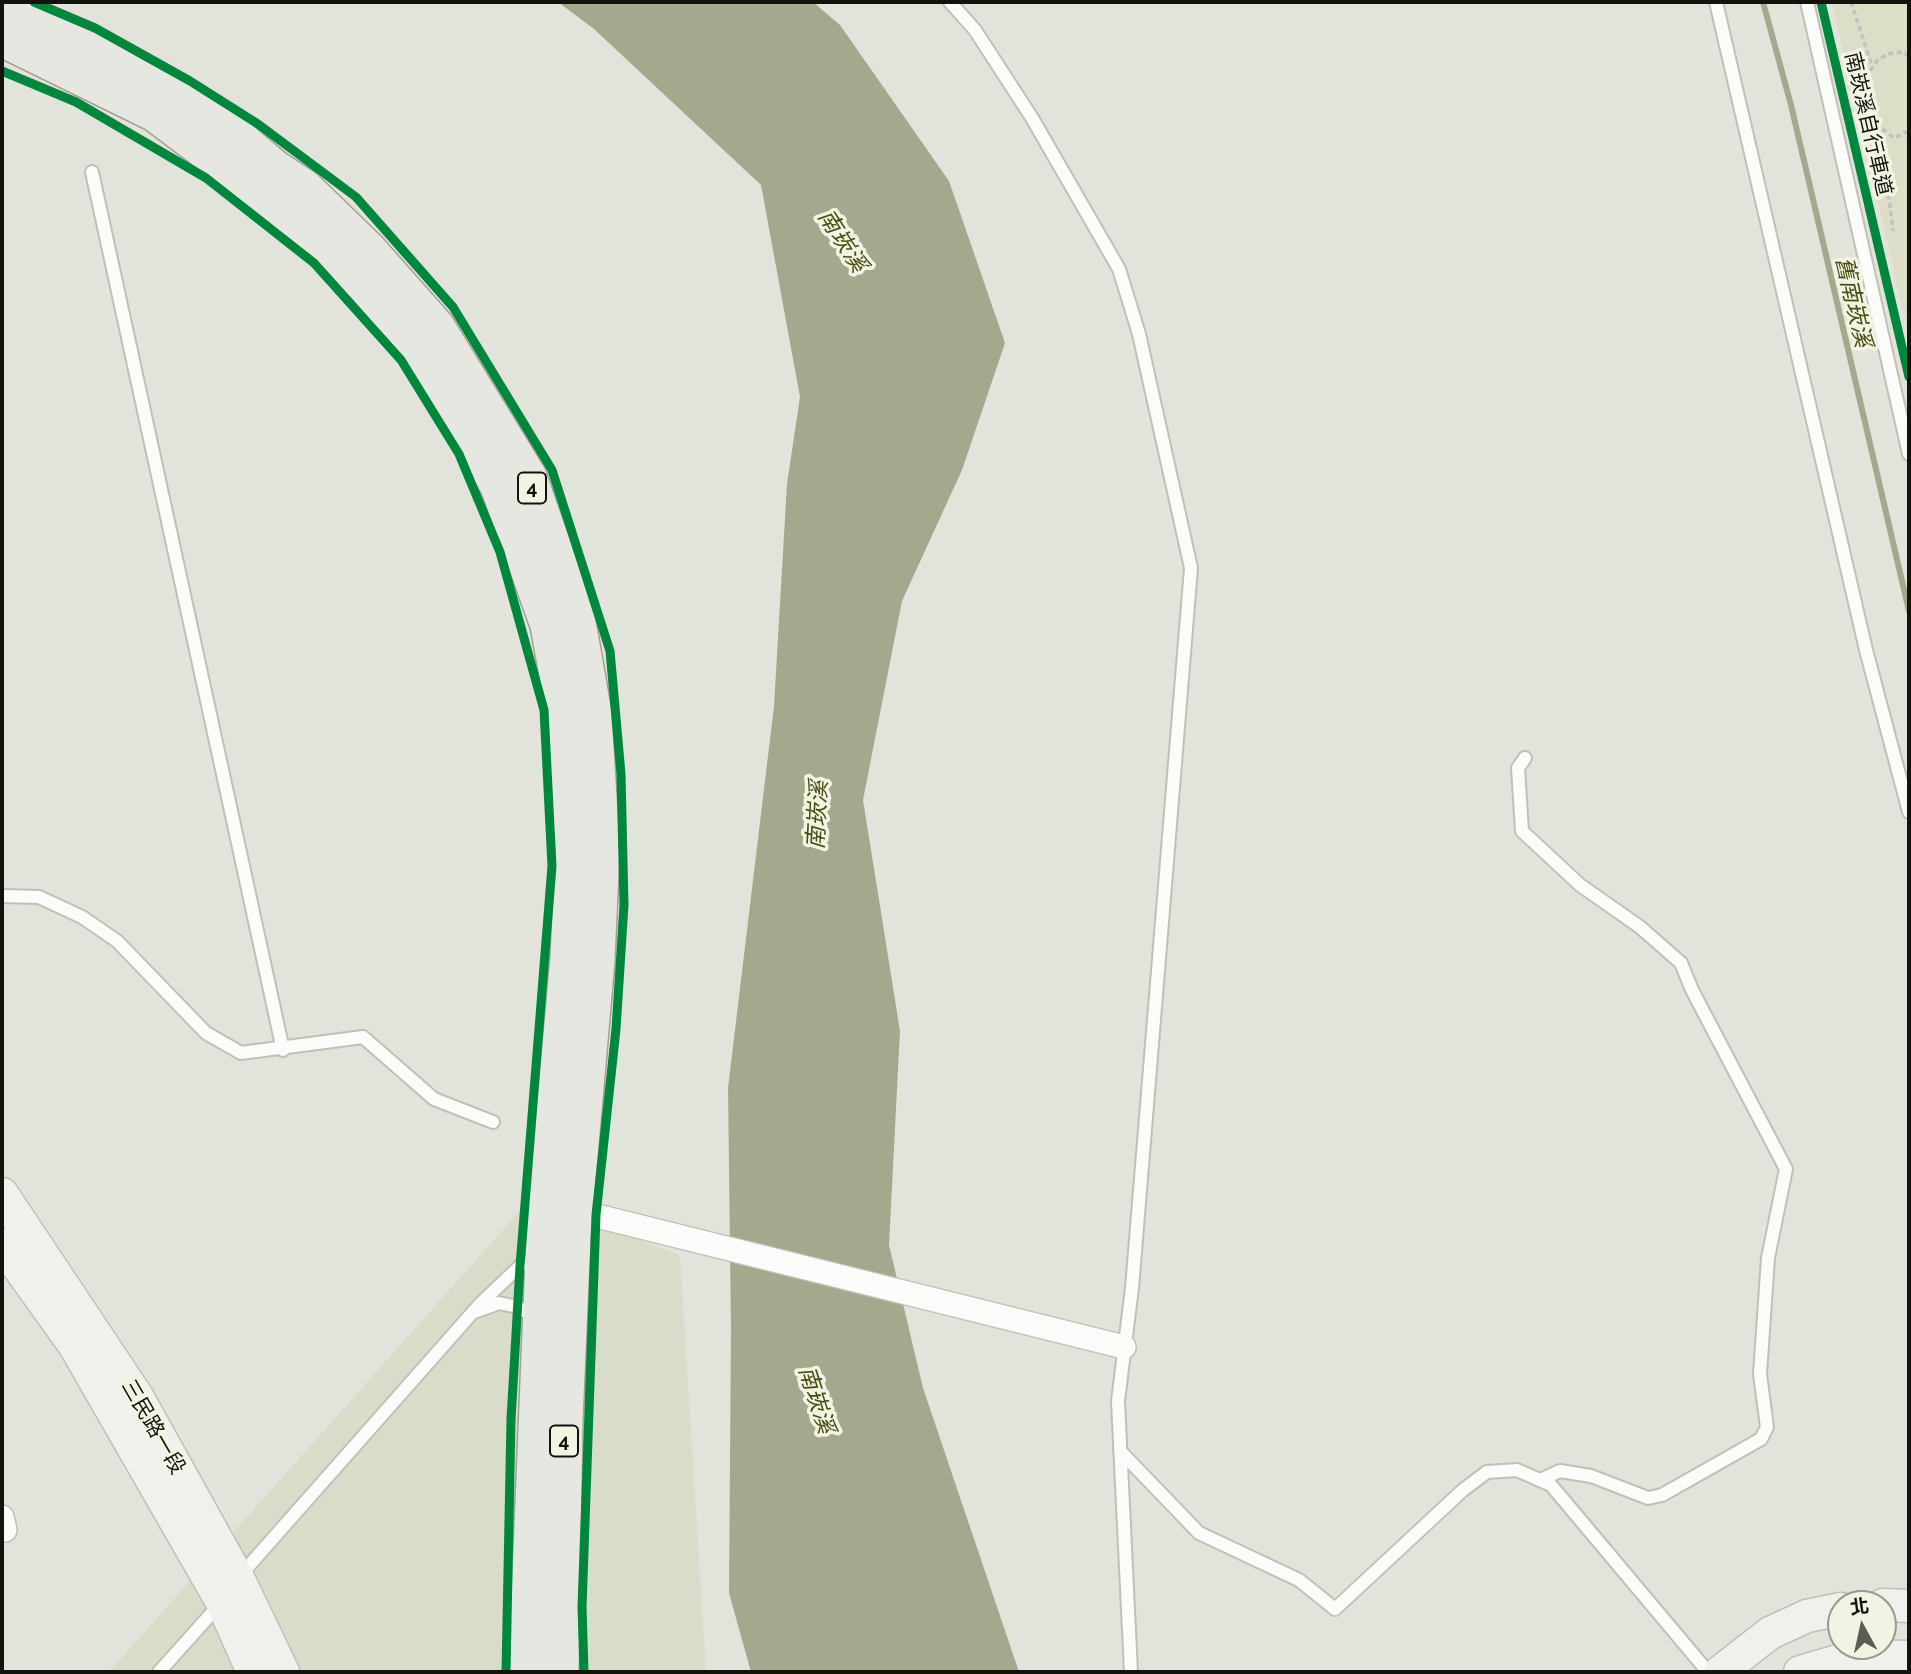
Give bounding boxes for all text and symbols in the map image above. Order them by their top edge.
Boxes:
street label: 南崁溪自行車道 [1839,50,1897,198]
water label: 南崁溪 [812,205,872,277]
water label: 舊南崁溪 [1829,254,1877,350]
road number: 4 [518,472,546,503]
water label: 南崁溪 [802,780,834,850]
water label: 南崁溪 [792,1363,840,1437]
street label: 三民路一段 [116,1375,190,1479]
road number: 4 [550,1426,578,1456]
north arrow [1827,1590,1897,1660]
text: 北 [1848,1594,1870,1618]

